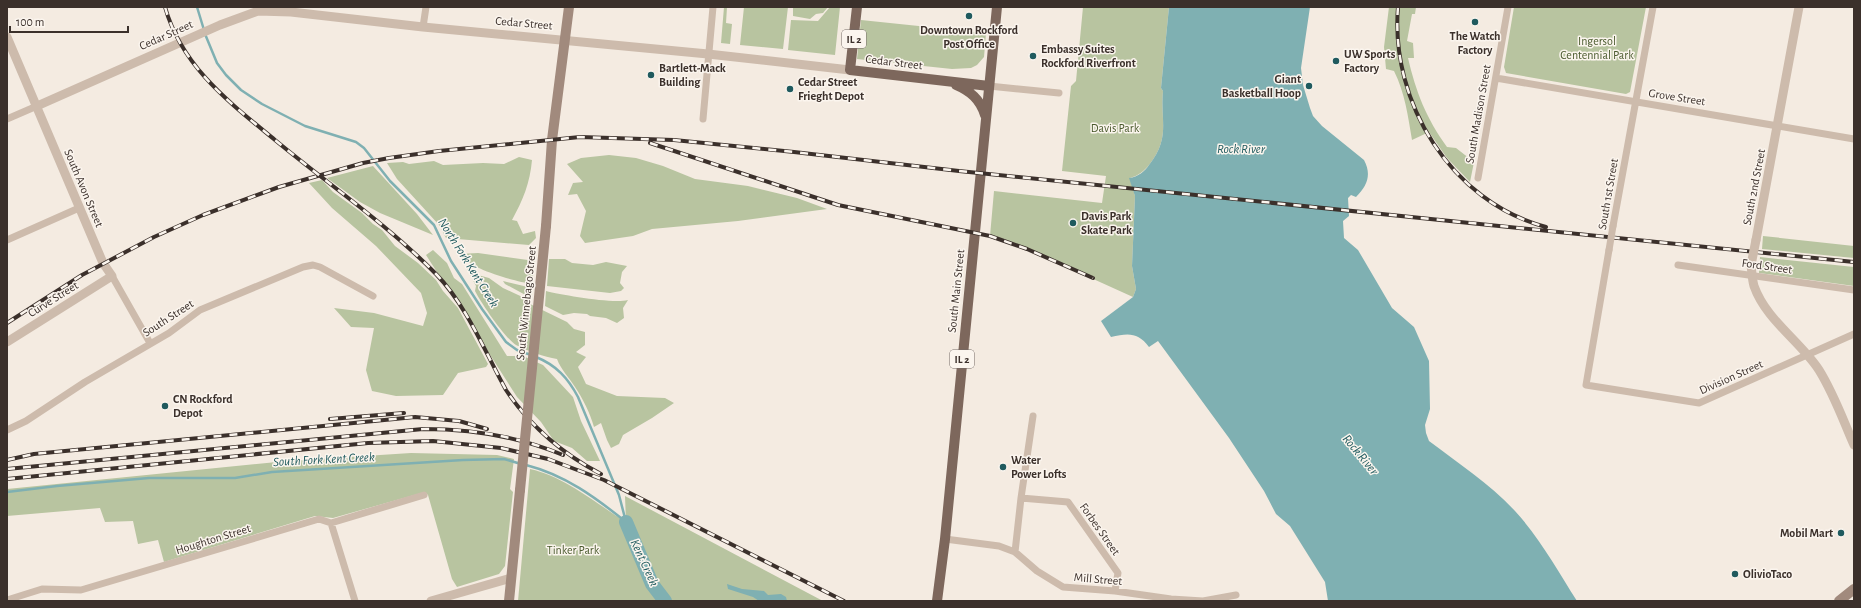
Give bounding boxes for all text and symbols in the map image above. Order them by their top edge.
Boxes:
scale bar [10,8,128,34]
marker: Downtown Rockford Post Office [964,11,974,21]
street label: Cedar Street [495,15,553,31]
text: 100 m [16,16,44,28]
marker: The Watch Factory [1470,17,1480,27]
street label: Cedar Street [137,18,195,52]
place label: Downtown Rockford Post Office [920,24,1019,50]
road number: IL 2 [842,30,866,48]
place label: The Watch Factory [1450,30,1500,57]
park label: Ingersol Centennial Park [1560,35,1634,61]
place label: Embassy Suites Rockford Riverfront [1041,43,1136,69]
place label: UW Sports Factory [1344,48,1396,75]
marker: Embassy Suites Rockford Riverfront [1028,51,1038,61]
street label: Cedar Street [865,53,923,71]
marker: UW Sports Factory [1331,56,1341,66]
place label: Bartlett-Mack Building [659,62,726,88]
street label: South Madison Street [1463,63,1493,164]
marker: Bartlett-Mack Building [646,70,656,80]
place label: Giant Basketball Hoop [1222,73,1301,99]
place label: Cedar Street Frieght Depot [798,76,864,102]
marker: Giant Basketball Hoop [1304,81,1314,91]
marker: Cedar Street Frieght Depot [785,84,795,94]
street label: Grove Street [1648,87,1706,107]
park label: Davis Park [1091,122,1140,134]
water label: Rock River [1217,143,1266,156]
street label: South Avon Street [62,147,106,229]
street label: South 2nd Street [1741,148,1767,226]
street label: South 1st Street [1596,157,1620,231]
place label: Davis Park Skate Park [1081,210,1132,236]
water label: North Fork Kent Creek [435,216,501,310]
marker: Davis Park Skate Park [1068,218,1078,228]
street label: South Winnebago Street [514,245,538,361]
street label: South Main Street [946,249,966,333]
street label: Ford Street [1741,257,1793,276]
street label: Curve Street [26,279,80,319]
street label: South Street [141,297,196,339]
road number: IL 2 [950,350,974,368]
street label: Division Street [1697,358,1765,396]
place label: CN Rockford Depot [173,393,233,419]
marker: CN Rockford Depot [160,401,170,411]
water label: Rock River [1340,432,1381,478]
water label: South Fork Kent Creek [273,451,375,469]
place label: Water Power Lofts [1011,454,1067,480]
marker: Water Power Lofts [998,462,1008,472]
street label: Forbes Street [1078,501,1122,557]
street label: Houghton Street [174,522,252,556]
place label: Mobil Mart [1780,527,1833,539]
marker: Mobil Mart [1836,528,1846,538]
water label: Kent Creek [628,538,660,588]
park label: Tinker Park [547,544,600,556]
place label: OlivioTaco [1743,568,1792,580]
marker: OlivioTaco [1730,569,1740,579]
street label: Mill Street [1073,571,1123,587]

